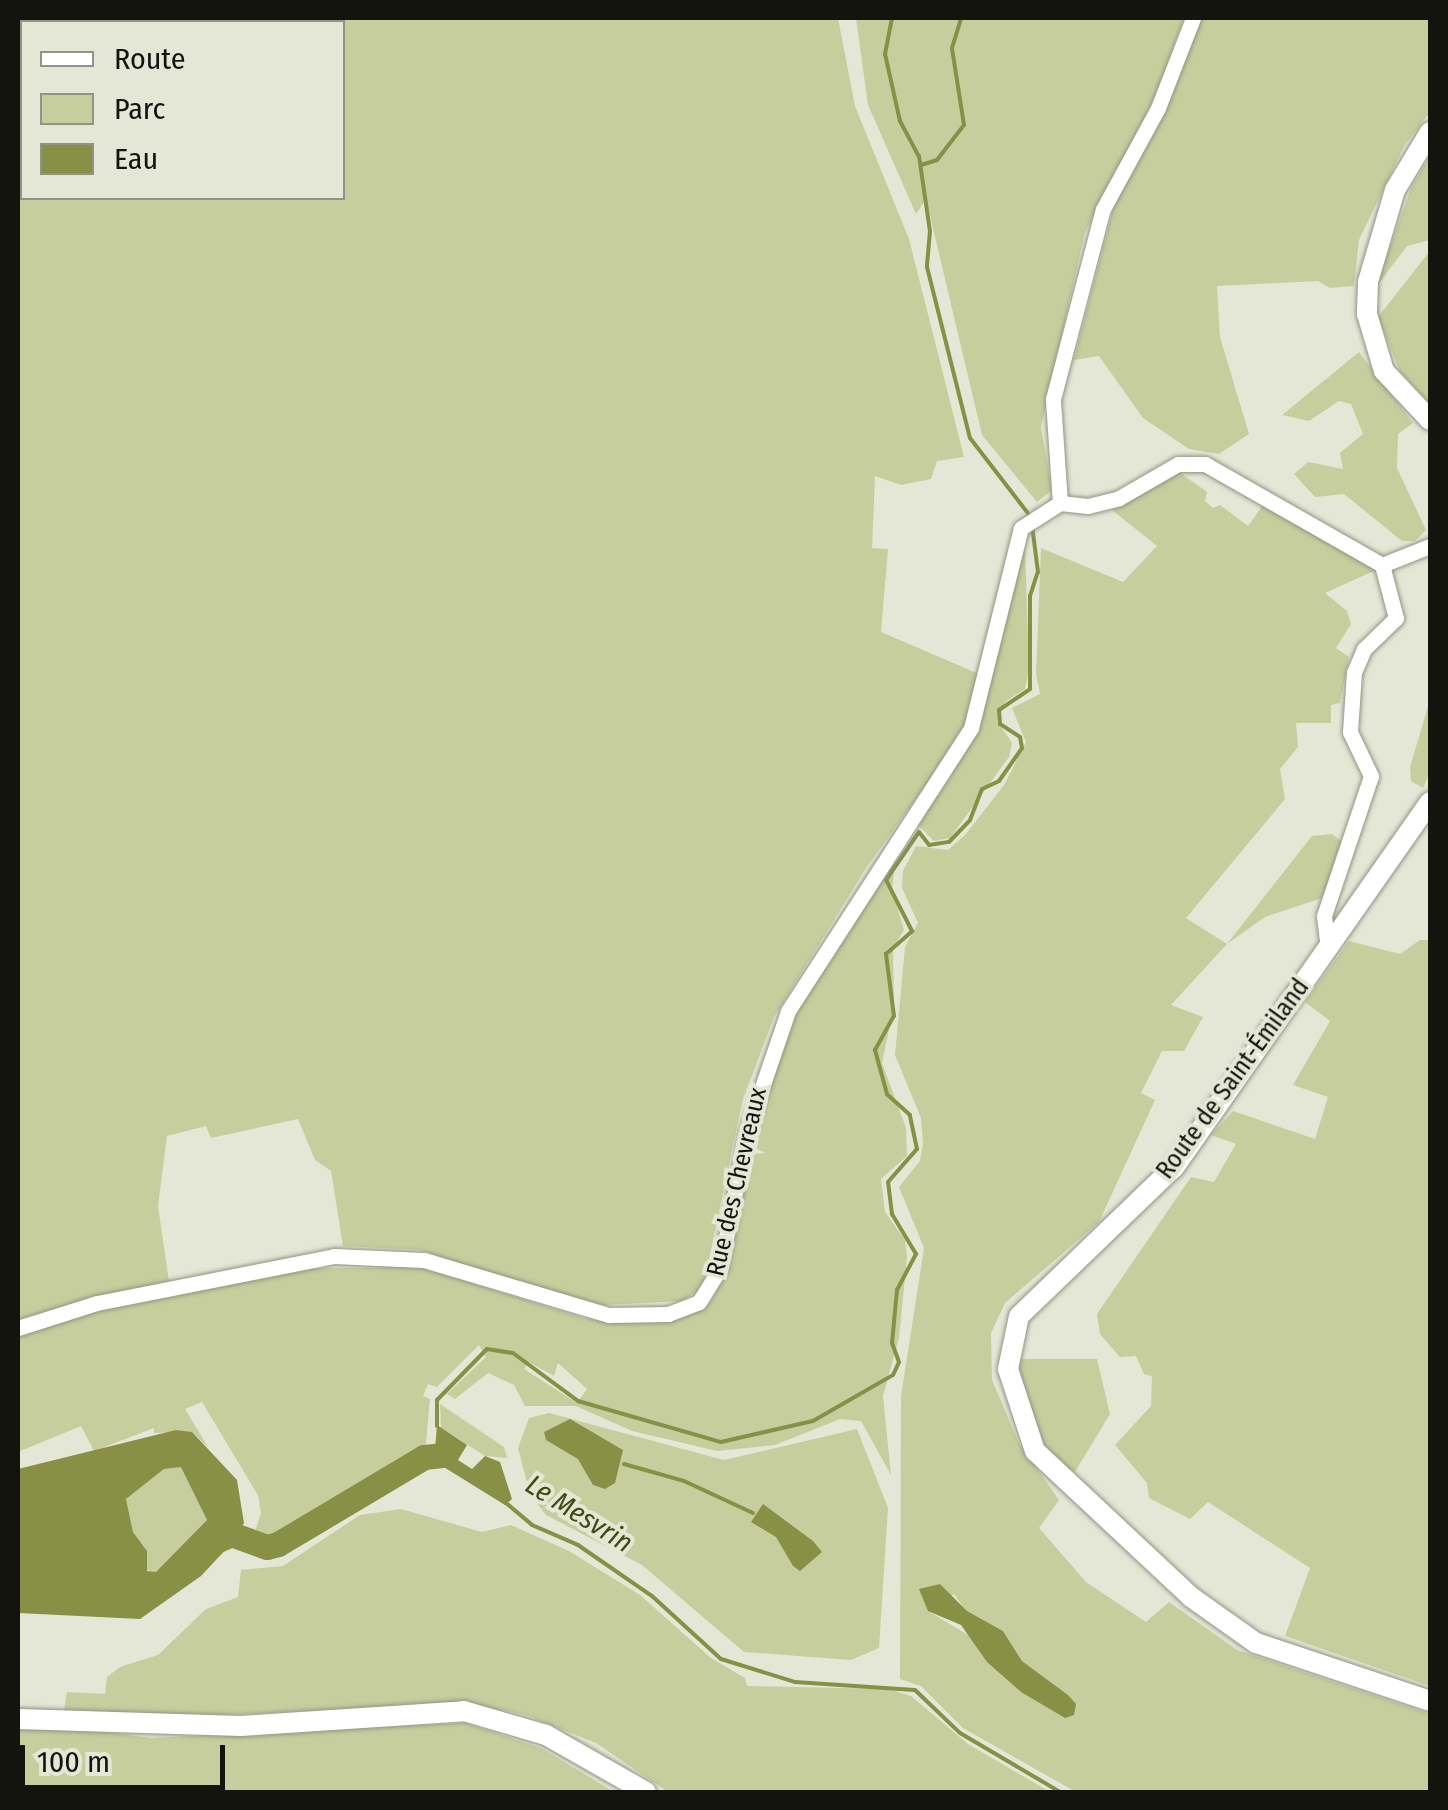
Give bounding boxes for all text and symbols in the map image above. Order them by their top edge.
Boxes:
legend [20,20,345,200]
text: Route [114,41,186,77]
text: Parc [114,91,165,127]
text: Eau [114,141,158,177]
street label: Route de Saint-Émiland [1150,973,1316,1185]
street label: Rue des Chevreaux [701,1085,773,1279]
water label: Le Mesvrin [519,1468,639,1560]
scale bar [25,1725,230,1787]
text: 100 m [37,1744,110,1780]

